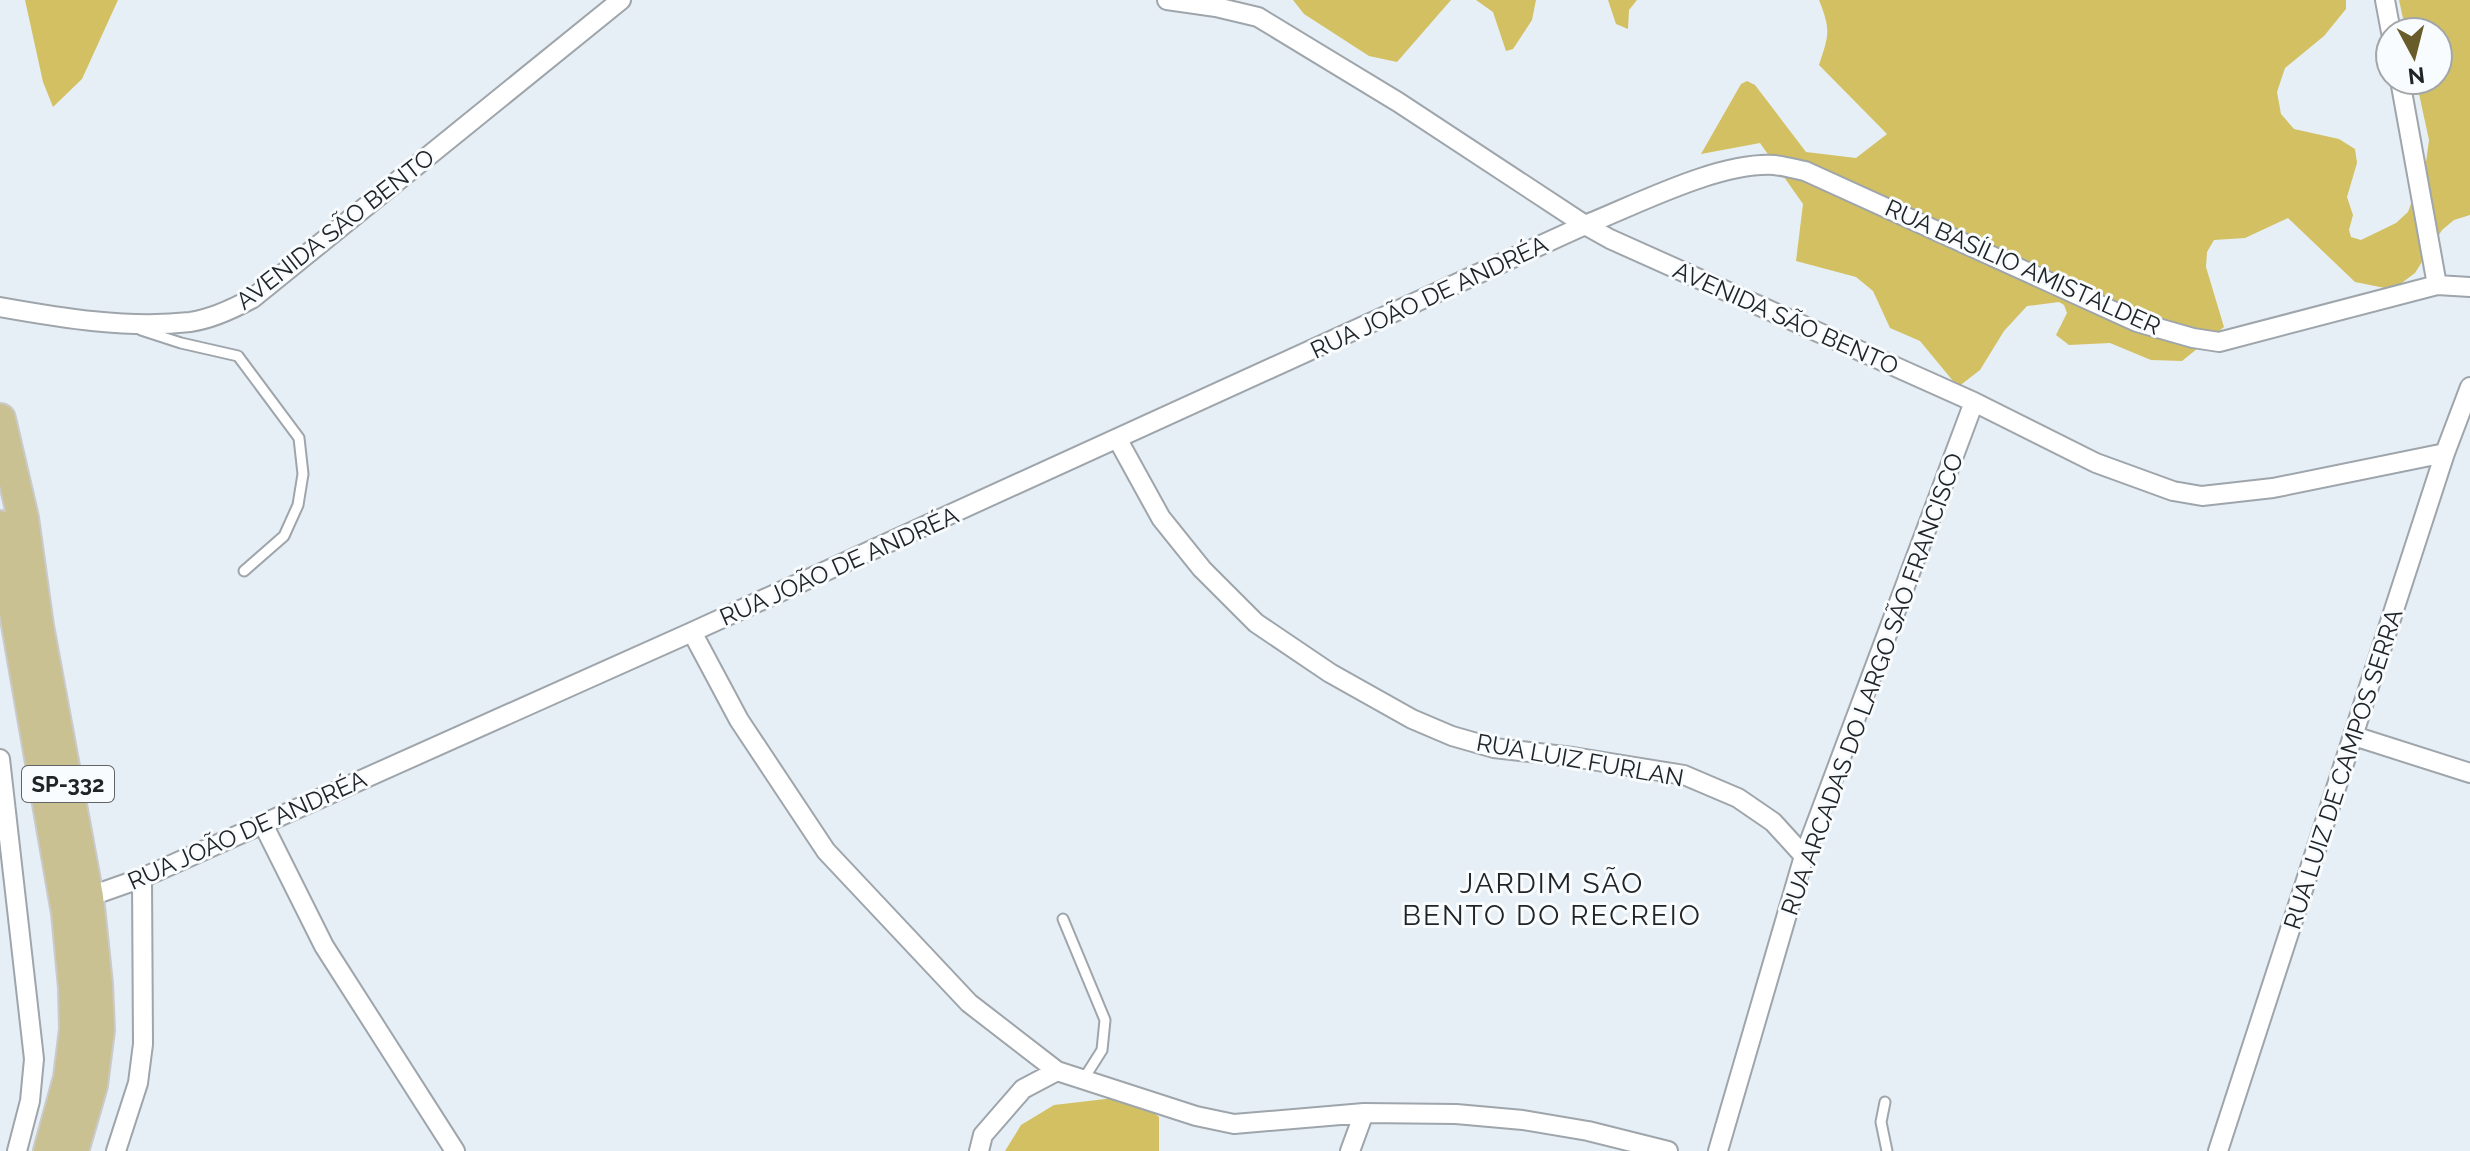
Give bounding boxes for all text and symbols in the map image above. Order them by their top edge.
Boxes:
north arrow [2374,16,2454,96]
text: N [2407,62,2426,90]
street label: AVENIDA SÃO BENTO [230,143,440,315]
street label: RUA BASÍLIO AMISTALDER [1881,193,2165,341]
street label: RUA JOÃO DE ANDRÉA [1306,229,1552,365]
street label: AVENIDA SÃO BENTO [1669,255,1903,381]
street label: RUA ARCADAS DO LARGO SÃO FRANCISCO [1775,449,1969,919]
street label: RUA JOÃO DE ANDRÉA [715,500,963,632]
street label: RUA LUIZ DE CAMPOS SERRA [2277,605,2409,933]
street label: RUA LUIZ FURLAN [1474,727,1686,793]
street label: RUA JOÃO DE ANDRÉA [123,764,371,896]
road number: SP-332 [22,766,114,802]
district label: JARDIM SÃO BENTO DO RECREIO [1402,866,1702,932]

